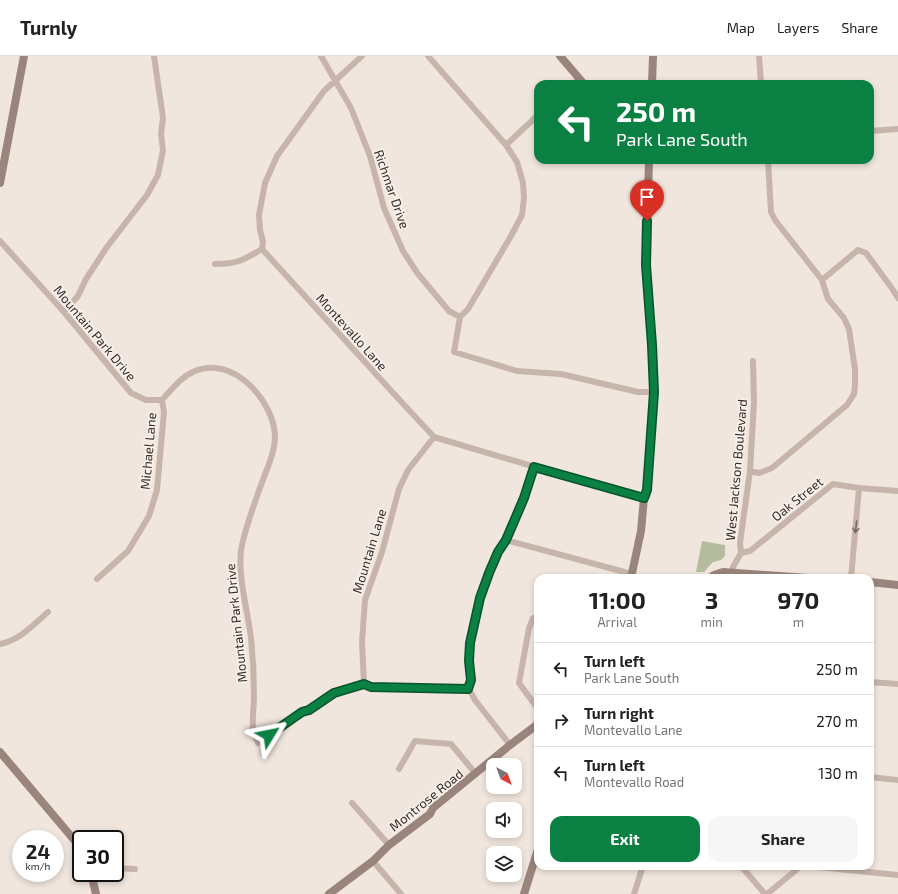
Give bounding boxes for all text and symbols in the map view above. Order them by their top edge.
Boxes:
text: Turnly [20,16,77,39]
text: Map [727,19,755,36]
text: Layers [777,19,819,36]
text: Share [841,19,878,36]
text: 250 m [616,94,696,128]
icon: left [550,96,602,148]
text: Park Lane South [616,128,748,150]
street label: Richmar Drive [371,147,413,231]
pin [630,180,664,221]
icon: arrive [636,186,658,208]
street label: Mountain Park Drive [50,282,140,384]
street label: Montevallo Lane [313,290,391,374]
street label: West Jackson Boulevard [722,398,750,542]
street label: Michael Lane [137,412,159,490]
street label: Oak Street [768,473,826,525]
street label: Mountain Lane [349,507,389,595]
one-way arrow [852,520,860,533]
street label: Mountain Park Drive [222,563,250,683]
text: 11:00 [589,585,646,614]
text: 3 [705,585,718,614]
text: 970 [777,585,819,614]
text: Arrival [597,614,637,630]
text: min [701,614,723,630]
text: m [793,614,804,630]
text: Turn left [584,652,645,670]
icon: left [550,658,572,680]
text: 250 m [816,660,858,678]
text: Park Lane South [584,670,679,686]
text: Turn right [584,704,654,722]
icon: right [550,710,572,732]
text: 270 m [816,712,858,730]
position arrow [248,714,290,756]
text: Montevallo Lane [584,722,683,738]
text: Turn left [584,756,645,774]
north arrow [486,758,522,794]
map controls [486,758,522,882]
icon: left [550,762,572,784]
text: 130 m [818,764,858,782]
street label: Montrose Road [386,765,466,835]
text: Montevallo Road [584,774,684,790]
button: sound [486,802,522,838]
button: Exit [550,816,700,862]
button: Share [708,816,858,862]
speed limit sign: 30 [72,830,124,882]
text: 24 [26,839,50,863]
button: layers [486,846,522,882]
text: km/h [26,860,50,872]

